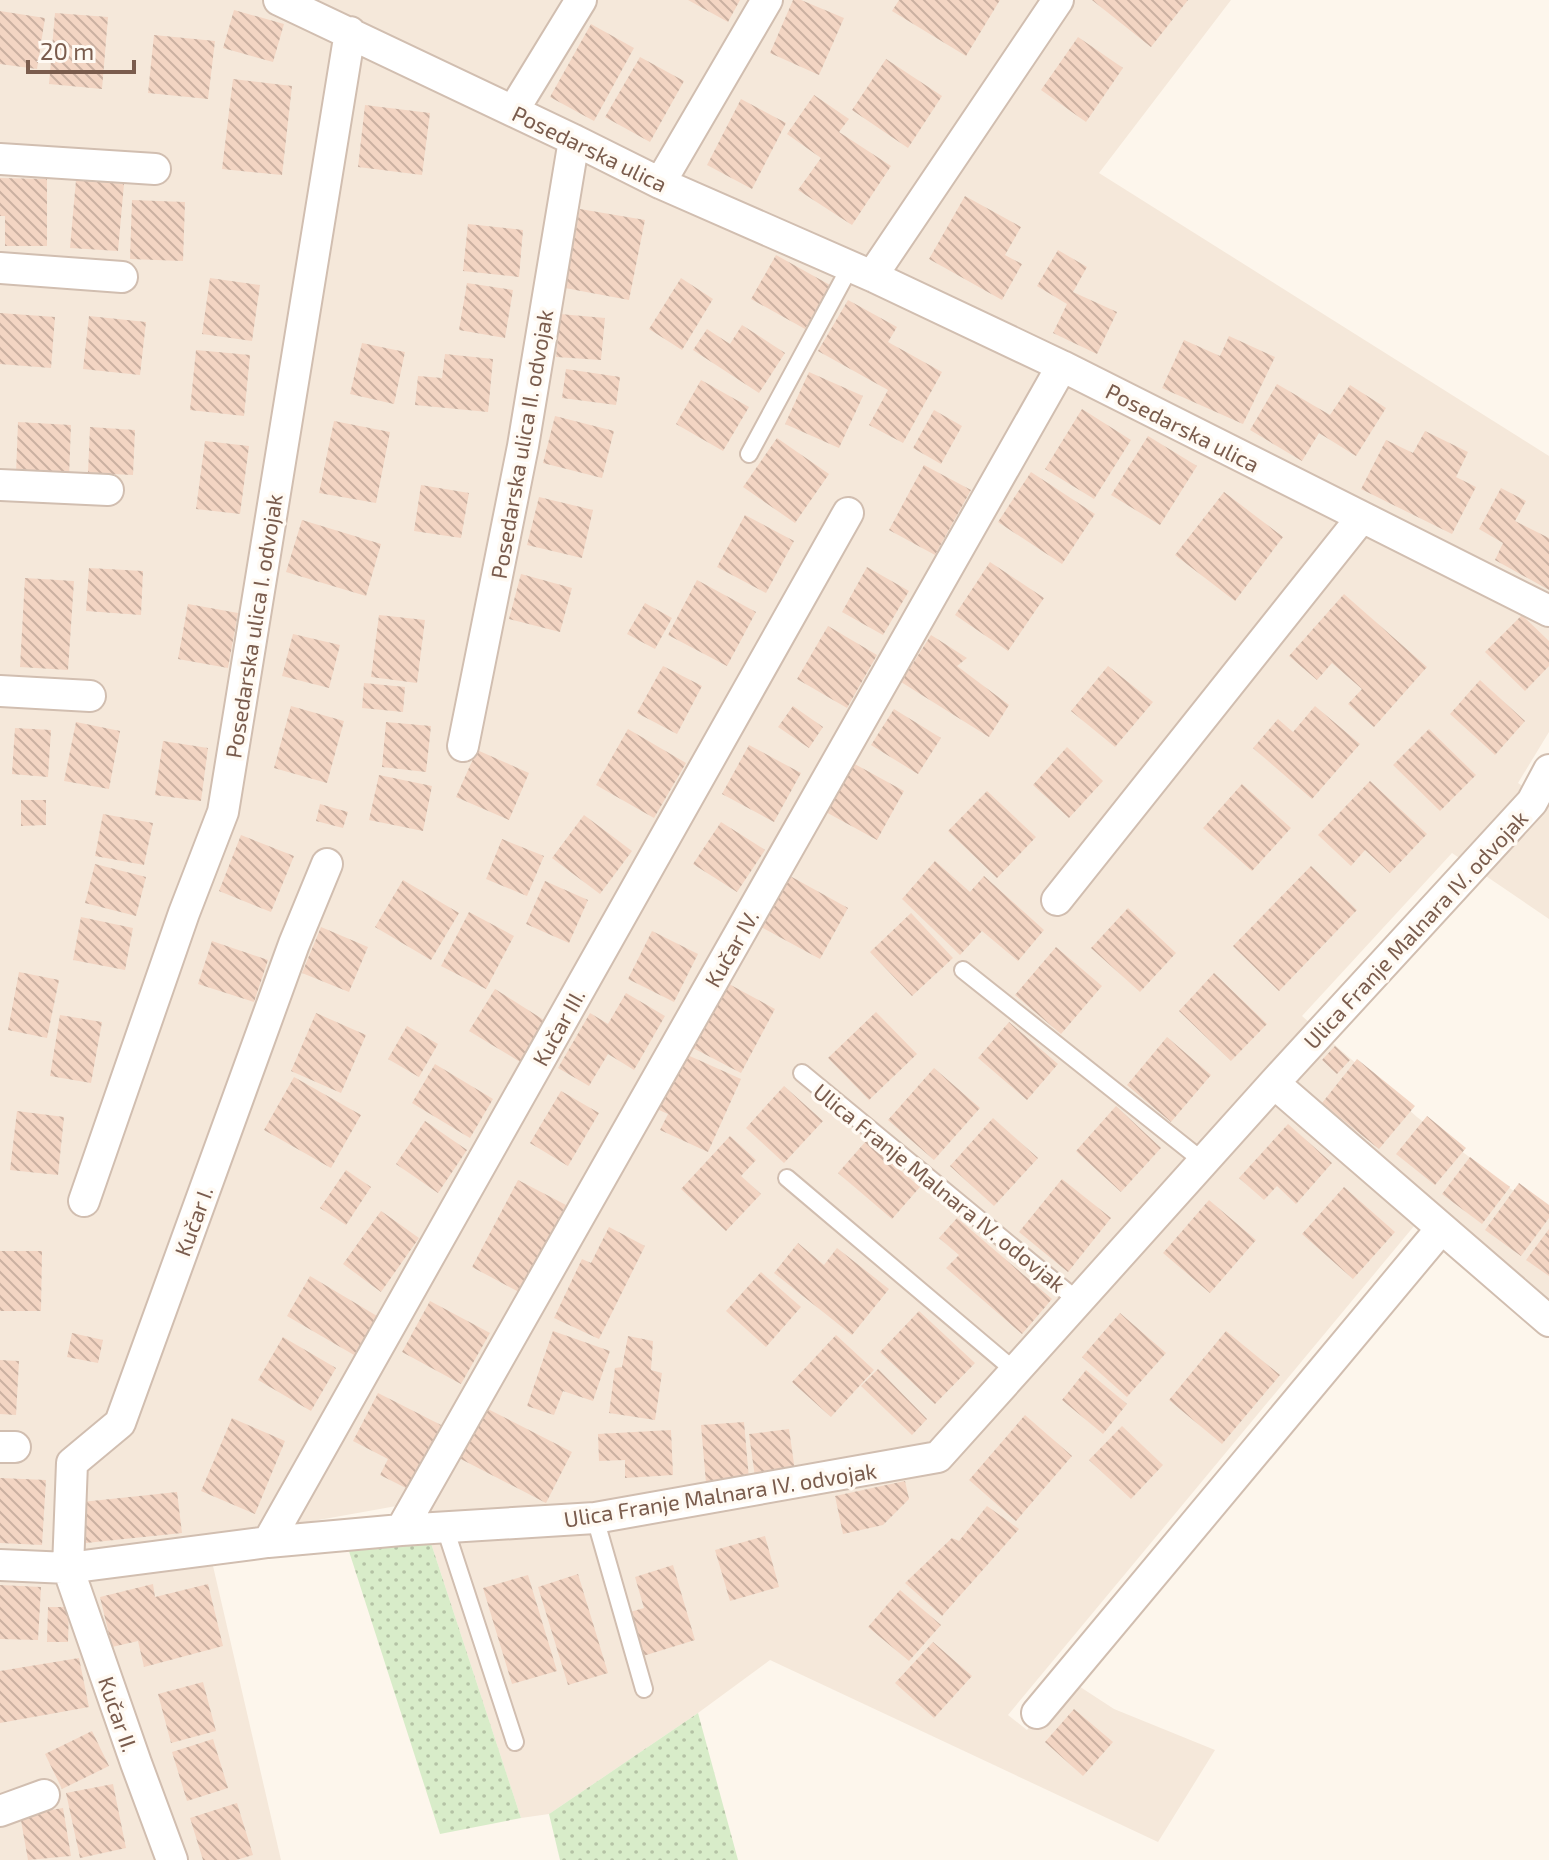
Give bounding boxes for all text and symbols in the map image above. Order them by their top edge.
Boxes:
scale bar [28,24,134,74]
text: 20 m [40,36,94,65]
street label: Posedarska ulica [509,99,671,197]
street label: Posedarska ulica II. odvojak [485,307,558,581]
street label: Posedarska ulica [1102,377,1264,477]
street label: Posedarska ulica I. odvojak [219,492,288,760]
street label: Ulica Franje Malnara IV. odvojak [1298,804,1533,1054]
street label: Kučar IV. [699,905,763,991]
street label: Kučar III. [526,984,590,1070]
street label: Ulica Franje Malnara IV. odovjak [808,1077,1071,1297]
street label: Kučar I. [168,1183,218,1259]
street label: Ulica Franje Malnara IV. odvojak [562,1456,878,1533]
street label: Kučar II. [94,1673,144,1755]

